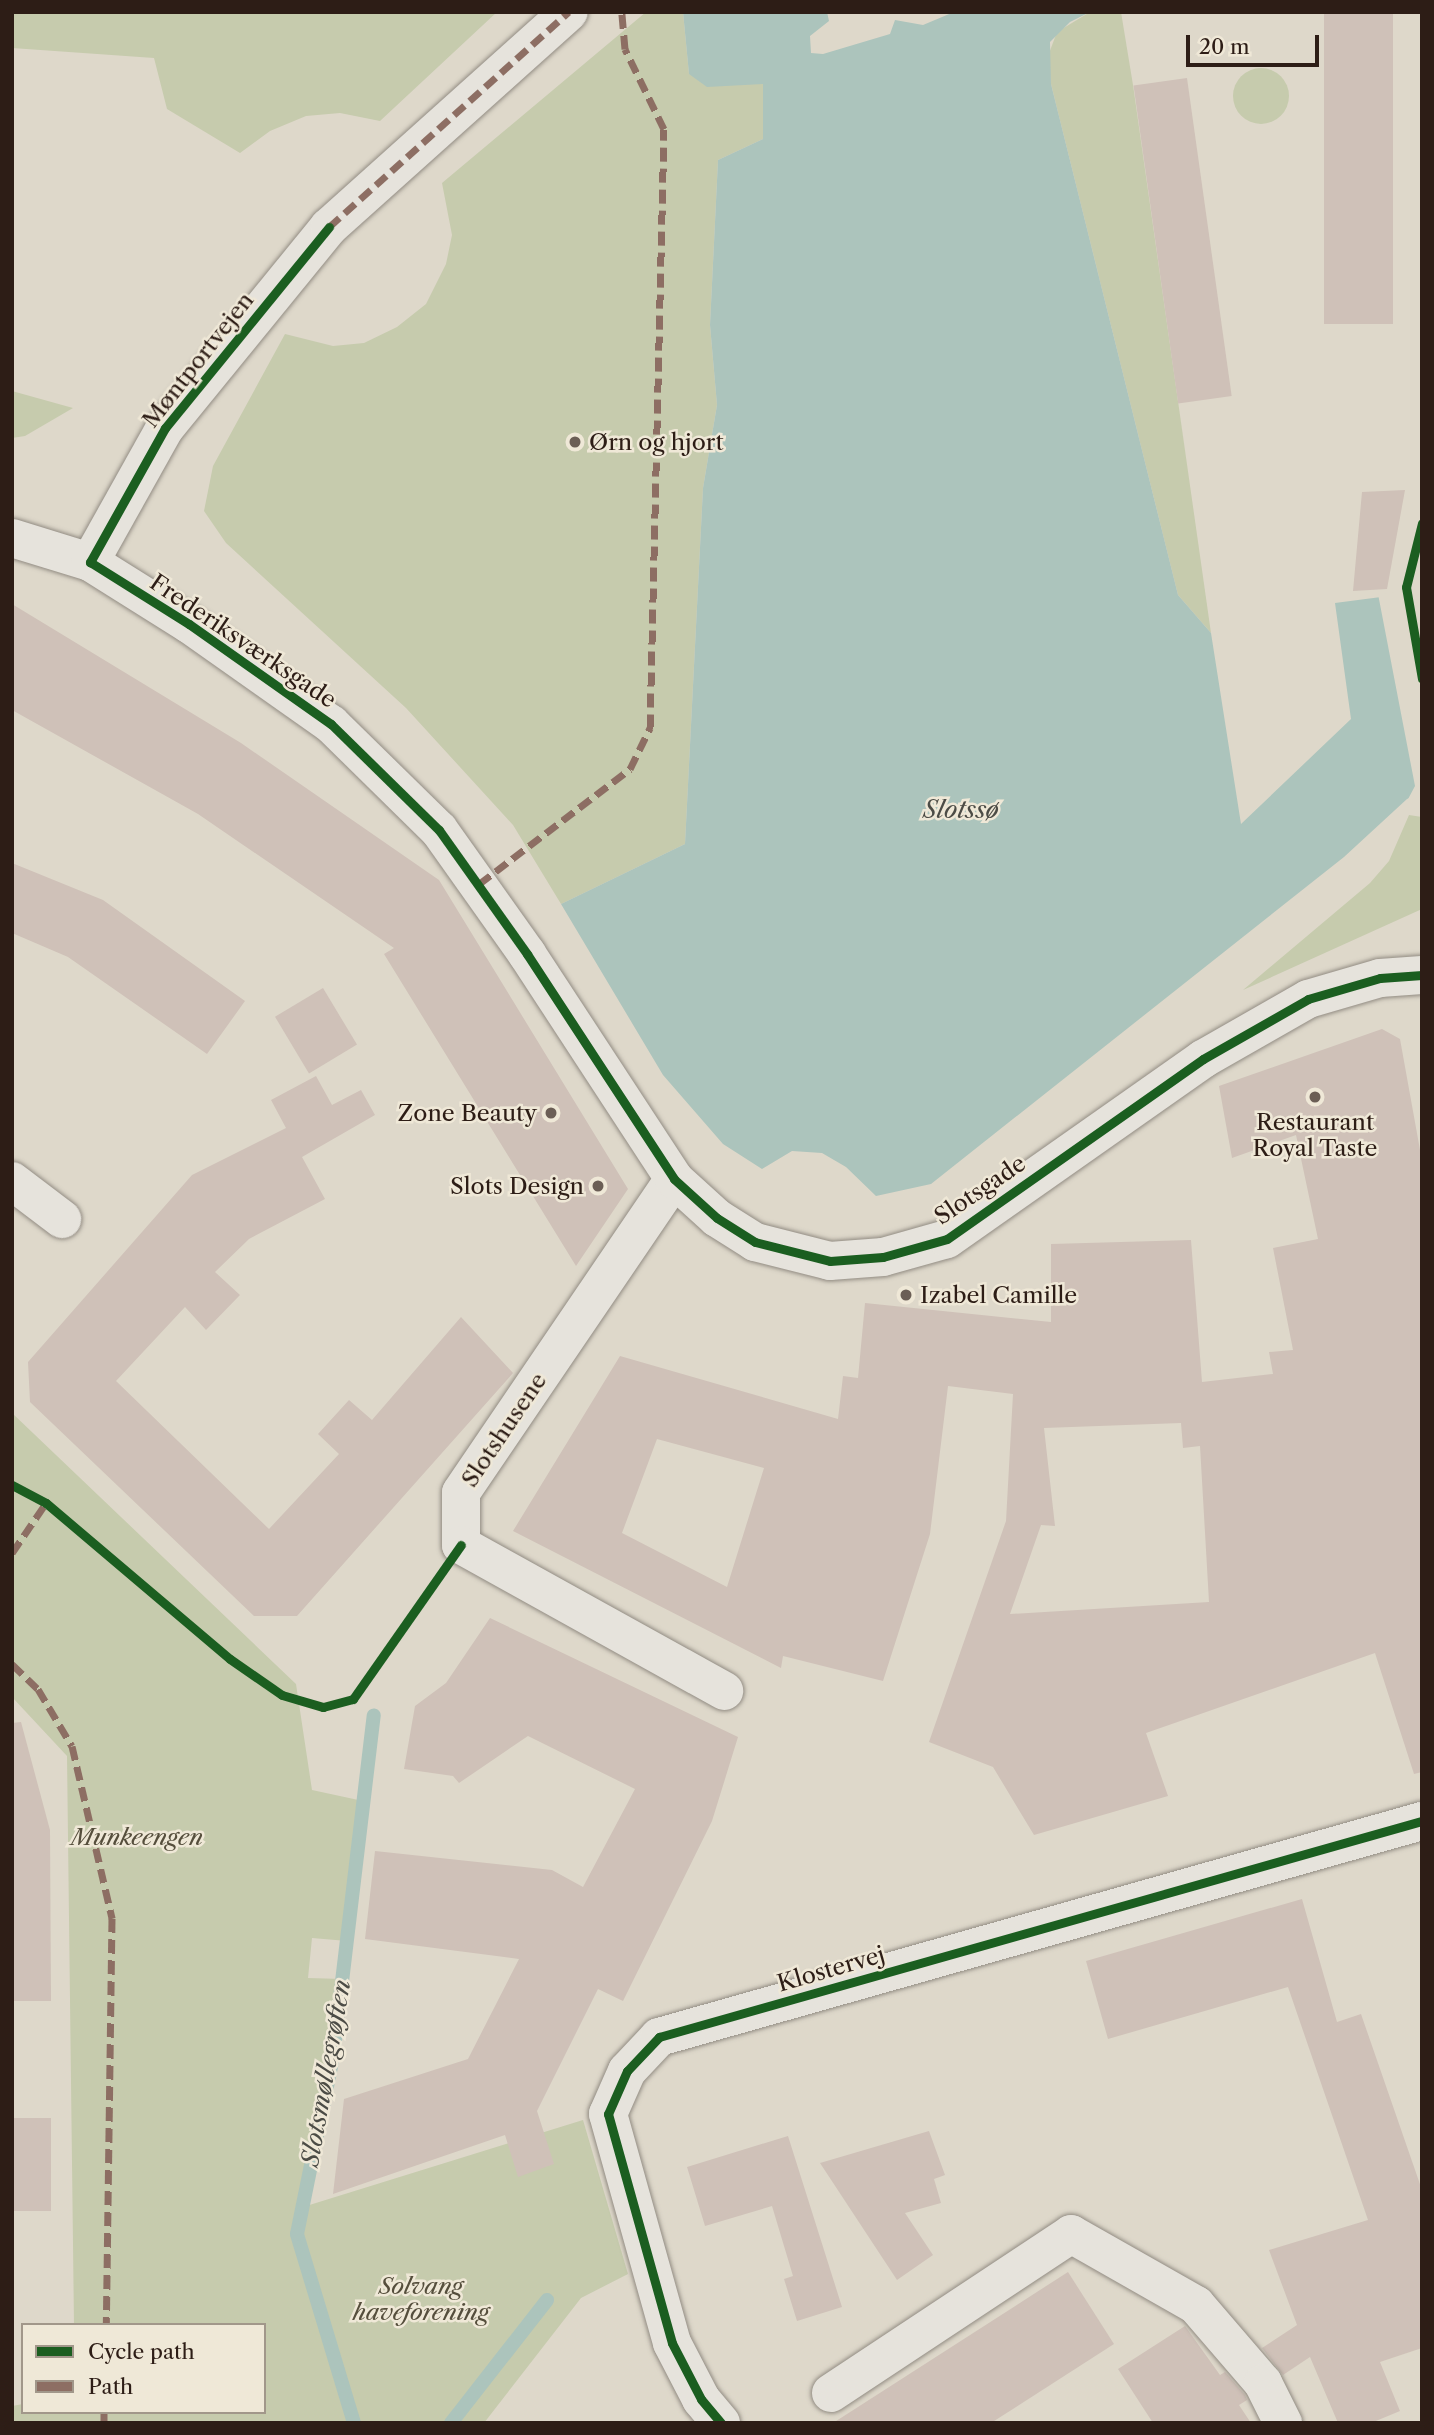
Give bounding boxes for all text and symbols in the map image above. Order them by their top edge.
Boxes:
scale bar [1189,21,1322,65]
text: 20 m [1199,34,1250,59]
street label: Møntportvejen [137,287,259,433]
place label: Ørn og hjort [589,428,724,456]
marker: Ørn og hjort [567,434,583,450]
street label: Frederiksværksgade [145,568,341,714]
water label: Slotssø [923,796,999,824]
marker: Restaurant Royal Taste [1307,1089,1323,1105]
place label: Zone Beauty [398,1099,537,1127]
marker: Zone Beauty [543,1105,559,1121]
place label: Restaurant Royal Taste [1252,1108,1378,1162]
street label: Slotsgade [929,1150,1031,1230]
place label: Slots Design [450,1172,584,1200]
marker: Slots Design [590,1178,606,1194]
place label: Izabel Camille [920,1281,1077,1309]
marker: Izabel Camille [898,1287,914,1303]
street label: Slotshusene [456,1368,552,1492]
park label: Munkeengen [71,1823,203,1851]
street label: Klostervej [774,1940,888,1998]
water label: Slotsmøllegrøften [295,1977,357,2169]
park label: Solvang haveforening [353,2272,489,2326]
legend [21,2323,266,2414]
text: Cycle path [88,2339,195,2364]
text: Path [88,2374,133,2399]

